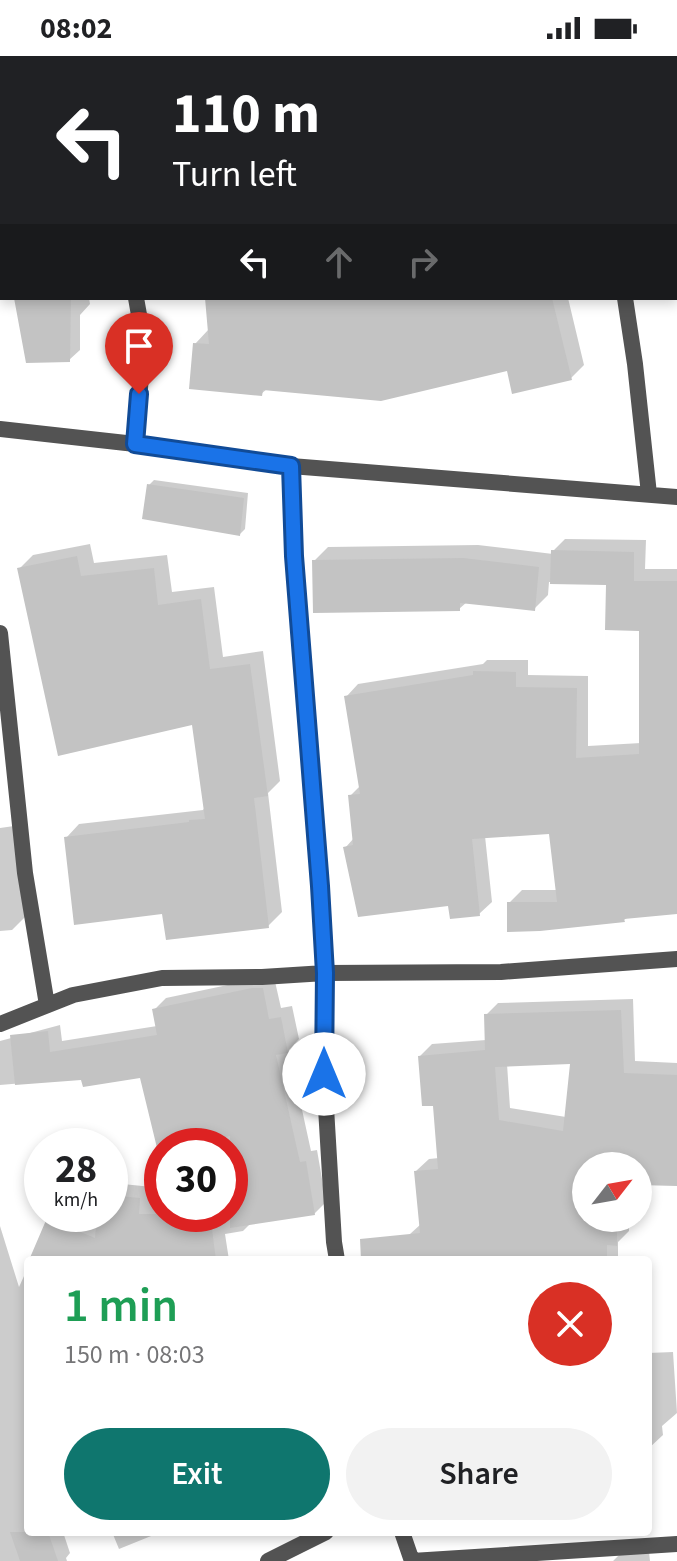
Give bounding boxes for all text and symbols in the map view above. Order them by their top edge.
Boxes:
text: 08:02 [40,7,112,50]
text: 110 m [172,75,320,154]
icon: left [40,88,144,192]
text: Turn left [172,149,297,200]
icon: left [233,240,277,284]
icon: ahead [317,240,361,284]
icon: right [401,240,445,284]
pin [105,312,173,394]
icon: arrive [117,324,161,368]
position arrow [282,1032,366,1116]
speed limit sign: 30 [144,1128,248,1232]
text: 28 [55,1141,97,1198]
north arrow [572,1152,652,1232]
map controls [572,1152,652,1232]
text: km/h [54,1186,98,1214]
text: 1 min [64,1272,178,1340]
button: close [528,1282,612,1366]
text: 150 m · 08:03 [64,1336,205,1373]
button: Exit [64,1428,330,1520]
button: Share [346,1428,612,1520]

